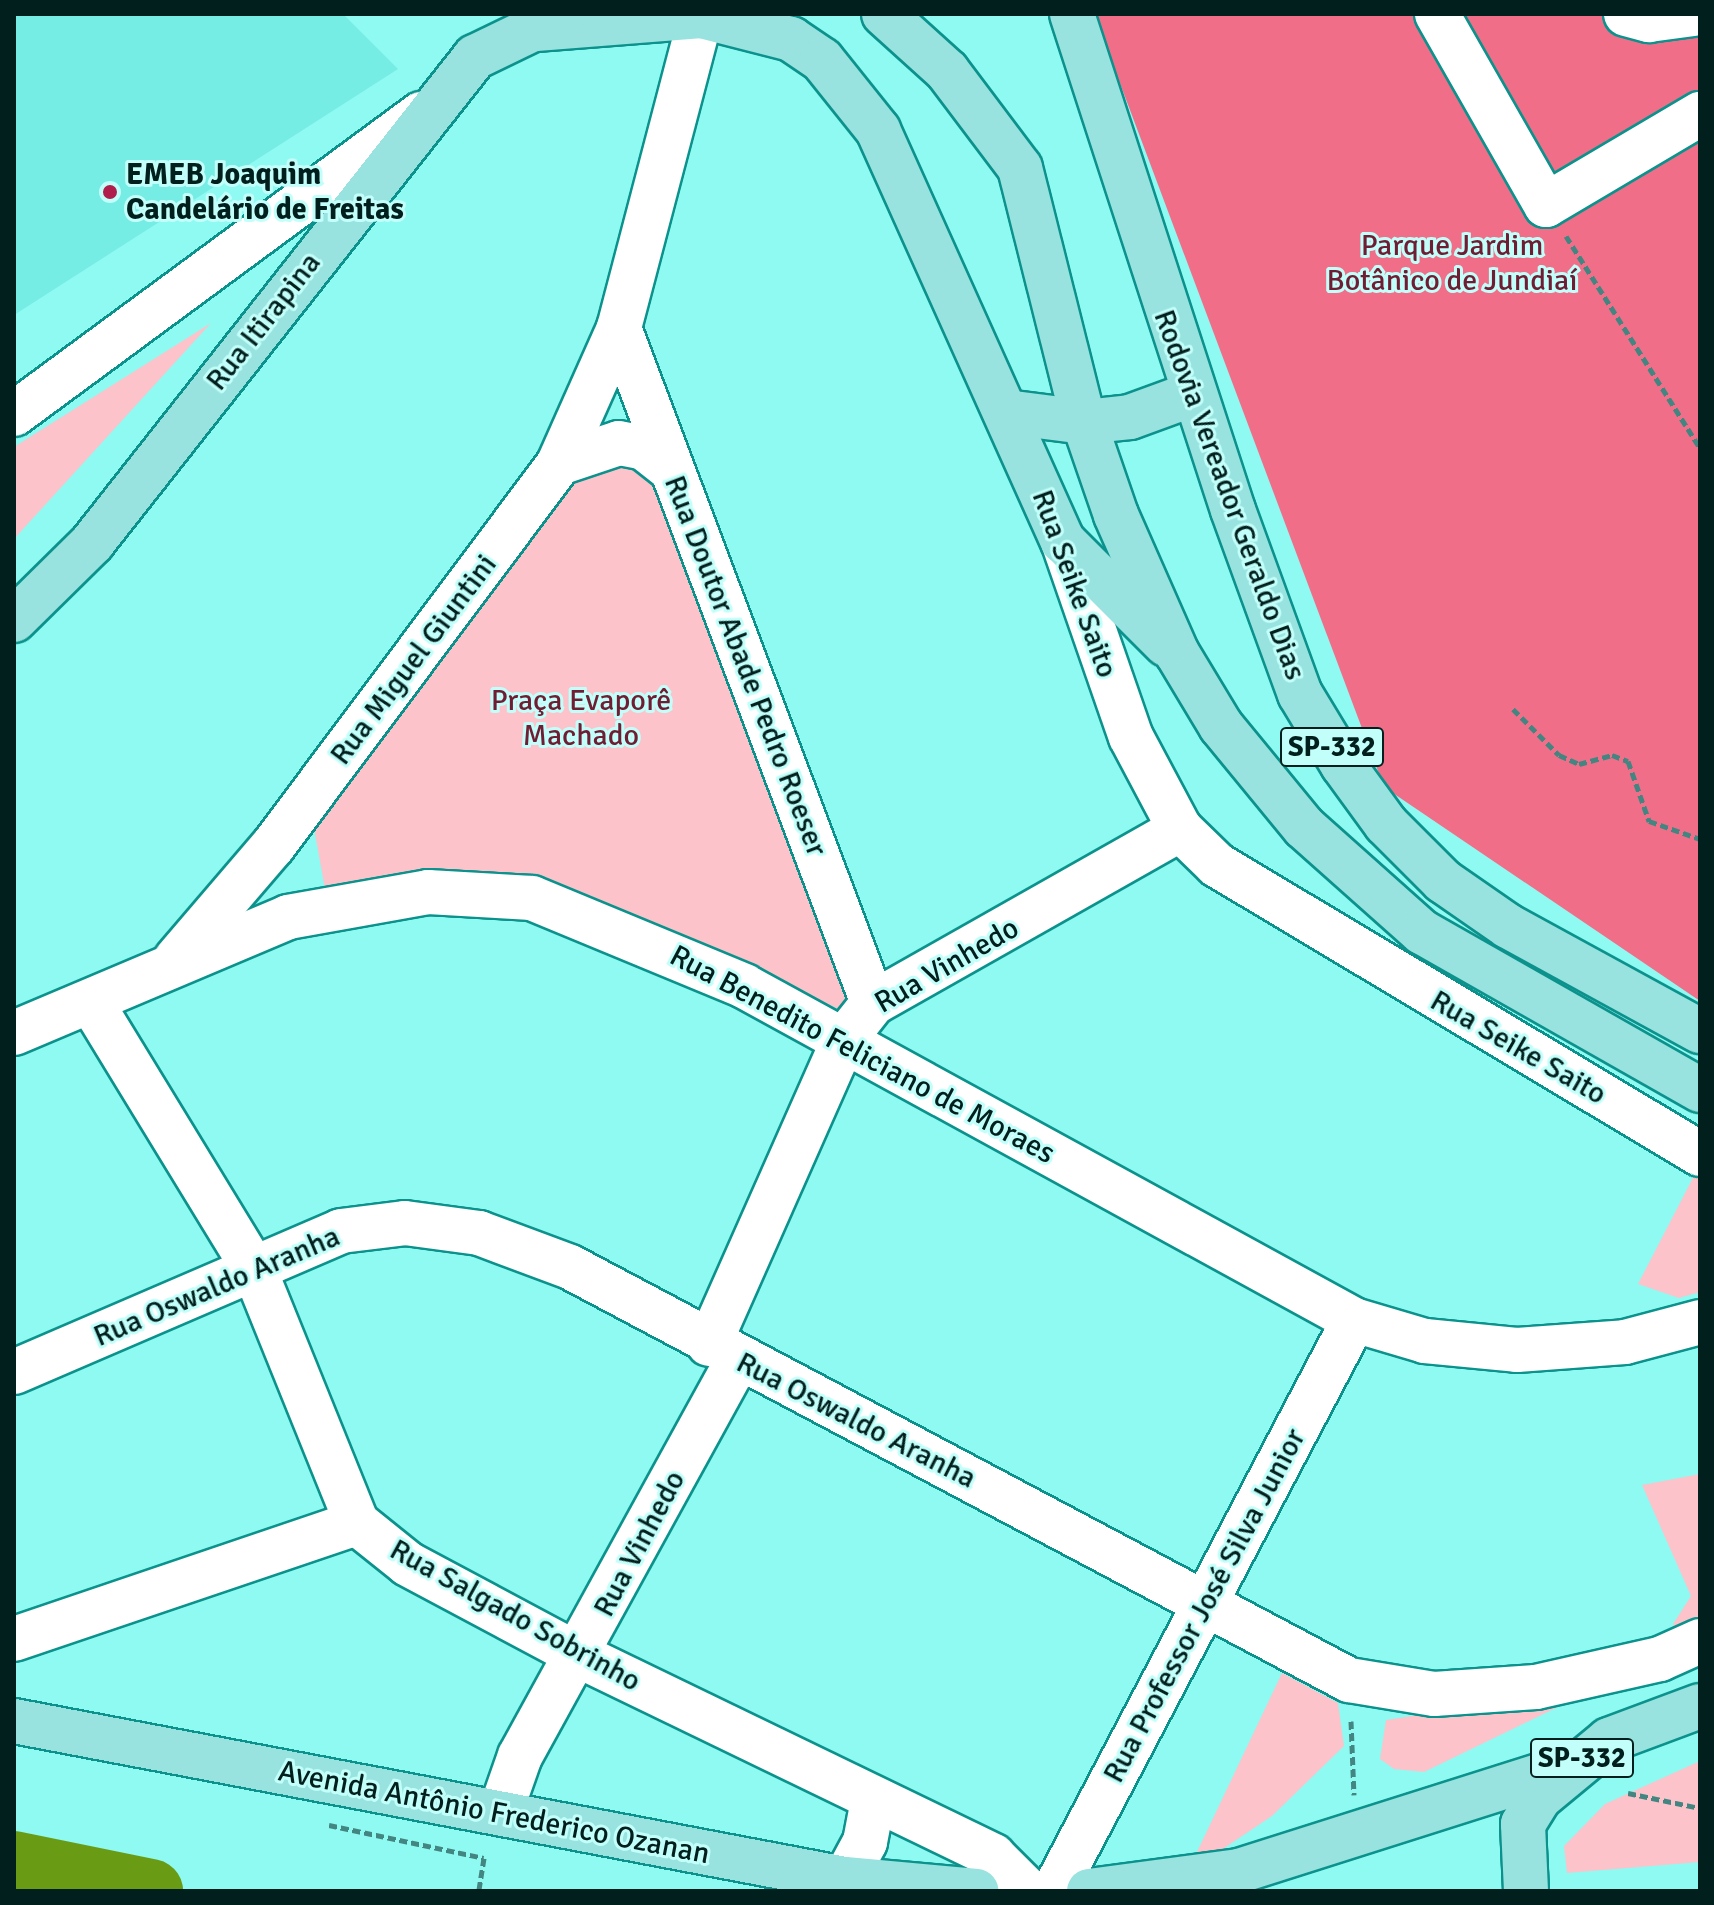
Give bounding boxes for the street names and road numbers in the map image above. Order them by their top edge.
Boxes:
street label: Rua Itirapina [199,246,329,398]
street label: Rodovia Vereador Geraldo Dias [1145,305,1313,685]
street label: Rua Doutor Abade Pedro Roeser [656,471,834,861]
street label: Rua Seike Saito [1023,485,1125,683]
street label: Rua Miguel Giuntini [323,548,505,772]
road number: SP-332 [1280,723,1384,771]
street label: Rua Vinhedo [869,910,1025,1022]
street label: Rua Benedito Feliciano de Moraes [663,938,1061,1172]
street label: Rua Seike Saito [1424,983,1612,1113]
street label: Rua Oswaldo Aranha [88,1219,346,1355]
street label: Rua Oswaldo Aranha [730,1345,982,1497]
street label: Rua Professor José Silva Junior [1096,1423,1314,1789]
street label: Rua Vinhedo [587,1465,693,1623]
street label: Rua Salgado Sobrinho [383,1532,647,1700]
road number: SP-332 [1530,1734,1634,1782]
street label: Avenida Antônio Frederico Ozanan [275,1753,713,1873]

